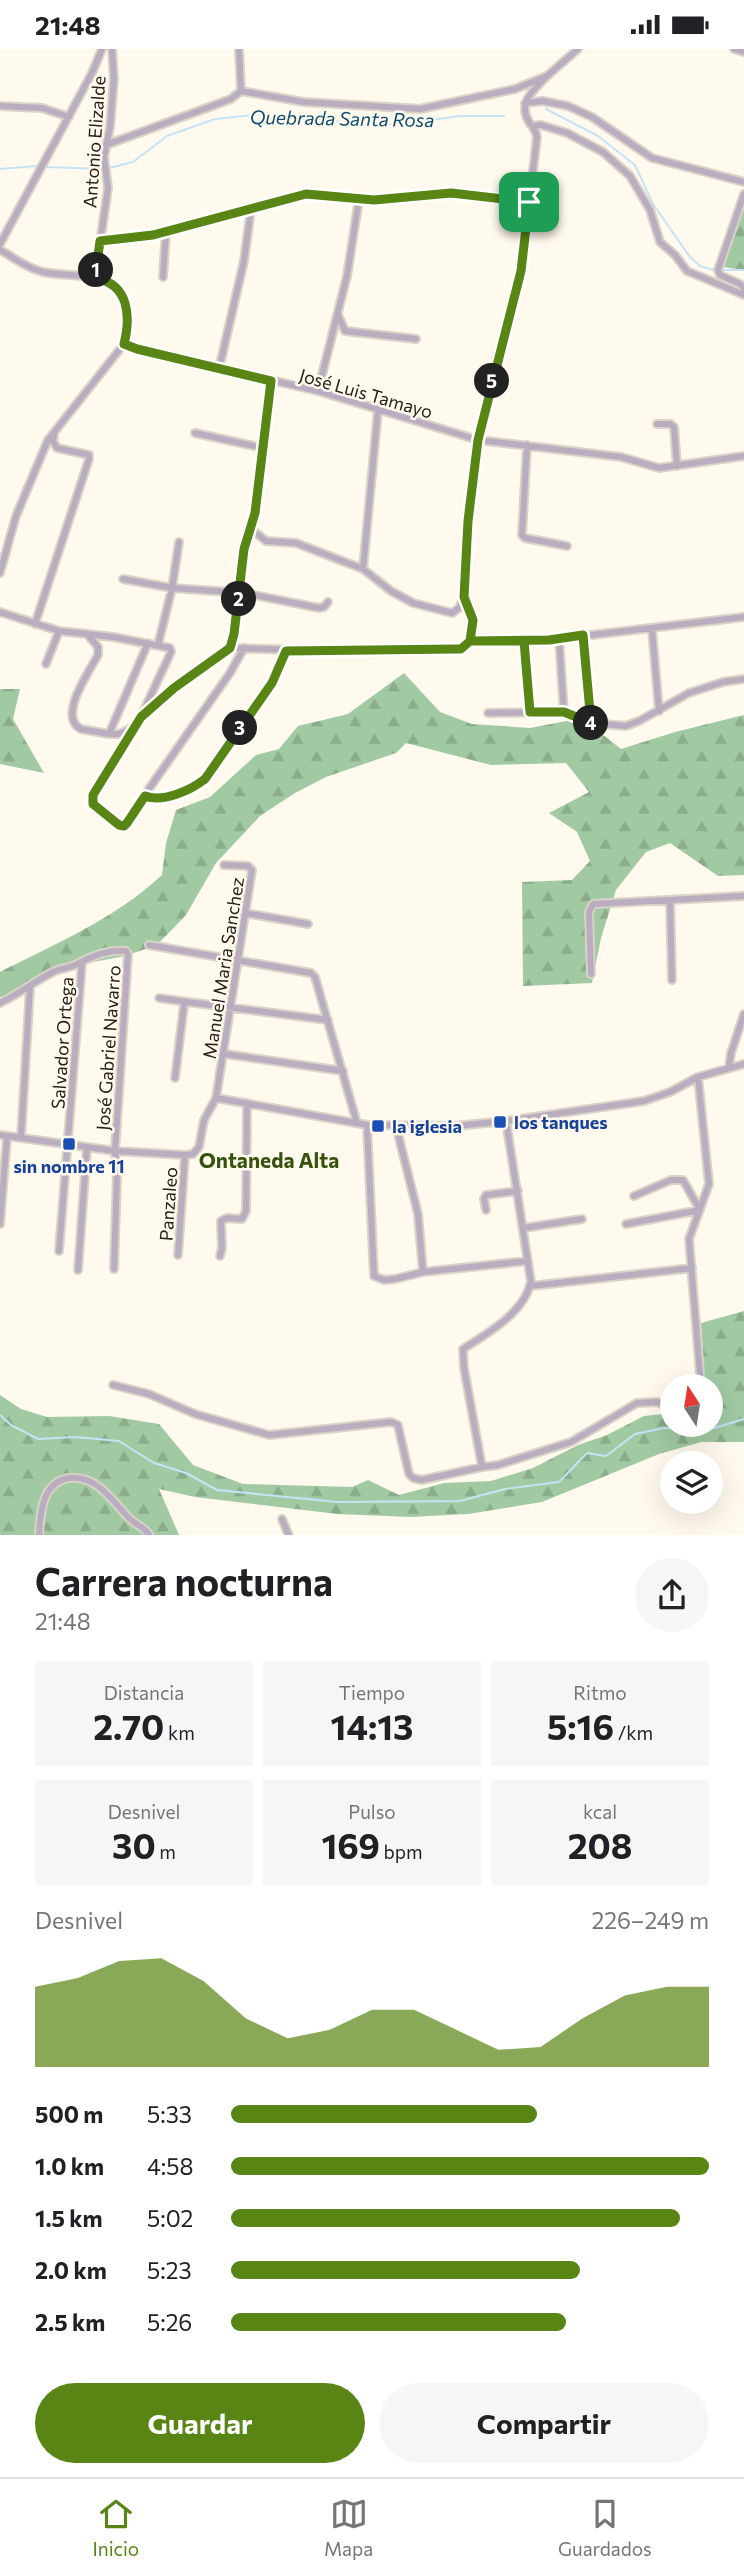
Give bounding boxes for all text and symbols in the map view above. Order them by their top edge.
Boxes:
text: 21:48 [35,9,100,40]
street label: Antonio Elizalde [78,75,110,209]
water label: Quebrada Santa Rosa [250,105,434,131]
pin [499,172,559,232]
icon: arrive [510,183,548,221]
pin: 1 [78,253,114,287]
text: 1 [91,258,100,281]
street label: José Luis Tamayo [297,363,435,423]
pin: 5 [475,363,510,399]
text: 5 [486,369,497,392]
pin: 2 [222,581,256,617]
text: 2 [233,587,244,610]
pin: 4 [574,705,608,741]
pin: 3 [222,711,258,745]
text: 4 [585,711,596,734]
text: 3 [234,716,245,739]
street label: Manuel Maria Sanchez [198,876,248,1060]
street label: José Gabriel Navarro [91,965,125,1131]
street label: Salvador Ortega [46,976,78,1110]
place label: los tanques [514,1111,608,1133]
marker: los tanques [492,1114,508,1130]
place label: la iglesia [392,1115,462,1137]
marker: la iglesia [370,1118,386,1134]
marker: sin nombre 11 [61,1136,77,1152]
district label: Ontaneda Alta [199,1147,339,1172]
place label: sin nombre 11 [13,1155,125,1177]
street label: Panzaleo [154,1166,182,1242]
north arrow [660,1374,723,1437]
map controls [660,1374,723,1514]
button: layers [660,1451,723,1514]
text: Carrera nocturna [35,1557,333,1604]
button: share [635,1558,709,1632]
text: 21:48 [35,1607,91,1635]
text: Distancia [104,1681,184,1704]
text: Tiempo [339,1681,405,1704]
text: Ritmo [573,1681,627,1704]
text: 2.70 [93,1704,164,1747]
text: 14:13 [331,1704,413,1747]
text: 5:16 [547,1704,614,1747]
text: km [164,1721,195,1744]
text: /km [614,1721,653,1744]
text: Desnivel [108,1800,180,1823]
text: Pulso [348,1800,396,1823]
text: kcal [583,1800,617,1823]
text: 30 [112,1823,156,1866]
text: 169 [321,1823,380,1866]
text: 208 [568,1823,632,1866]
text: m [156,1840,176,1863]
text: bpm [380,1840,423,1863]
text: Desnivel [35,1906,123,1934]
text: 226–249 m [591,1906,709,1934]
text: 500 m [35,2100,103,2128]
text: 5:33 [147,2100,192,2128]
text: 1.0 km [35,2152,104,2180]
text: 4:58 [147,2152,193,2180]
text: 1.5 km [35,2204,103,2232]
text: 5:02 [147,2204,193,2232]
text: 2.0 km [35,2256,107,2284]
text: 5:23 [147,2256,192,2284]
text: 2.5 km [35,2308,105,2336]
text: 5:26 [147,2308,192,2336]
button: Guardar [35,2383,365,2463]
button: Compartir [379,2383,709,2463]
tab: Inicio [92,2495,139,2560]
tab: Mapa [324,2495,373,2560]
tab: Guardados [558,2495,652,2560]

